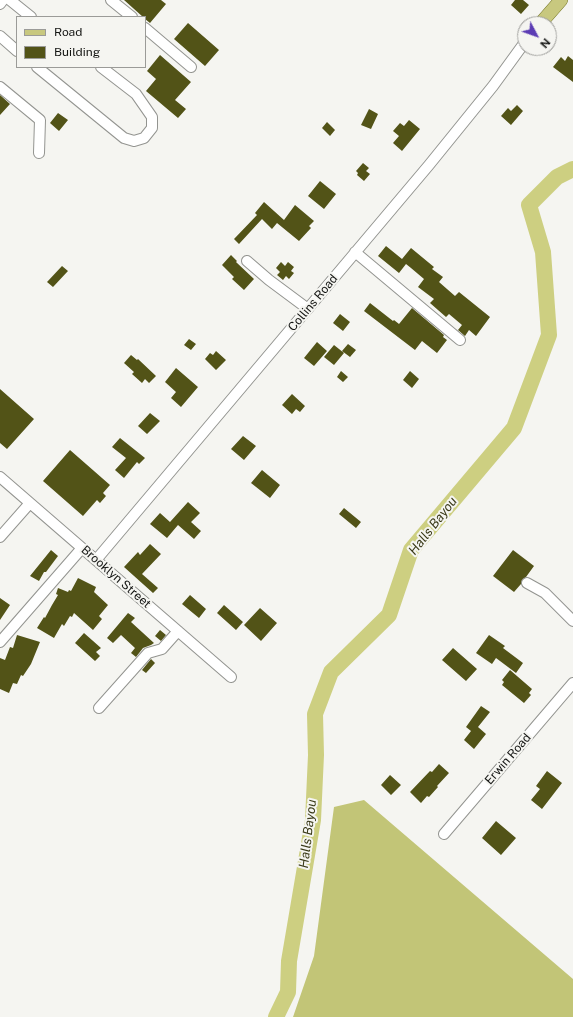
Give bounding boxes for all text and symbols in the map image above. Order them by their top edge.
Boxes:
legend [16,16,146,68]
north arrow [517,16,557,56]
text: Road [54,25,82,39]
text: N [538,36,553,50]
text: Building [54,45,100,59]
street label: Collins Road [285,272,341,334]
water label: Halls Bayou [406,494,460,558]
street label: Brooklyn Street [78,543,154,611]
street label: Erwin Road [482,731,534,787]
water label: Halls Bayou [296,799,320,869]

